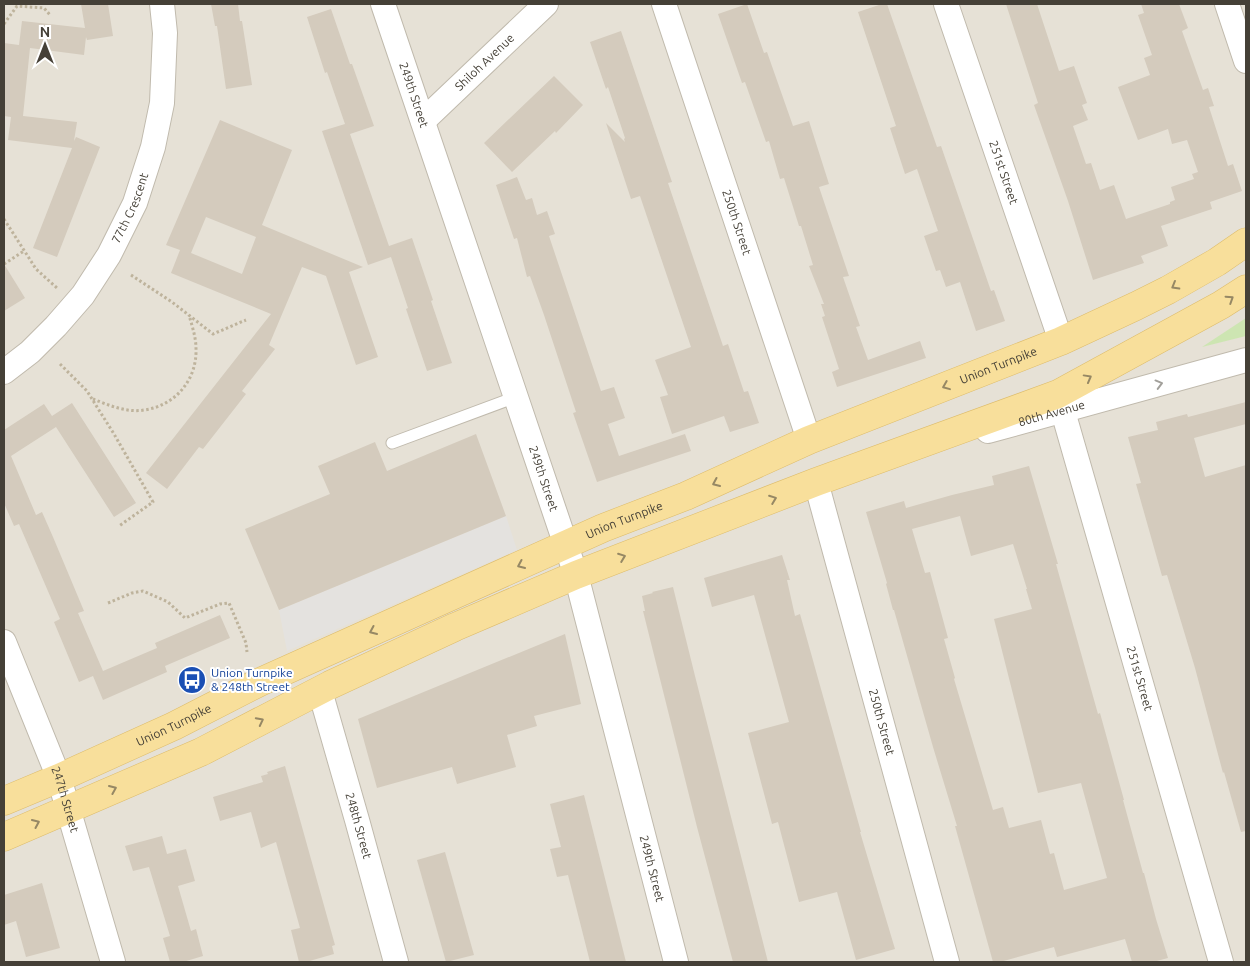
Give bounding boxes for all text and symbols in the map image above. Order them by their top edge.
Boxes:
north arrow [20,20,70,70]
text: N [40,24,50,40]
street label: Shiloh Avenue [452,31,516,93]
street label: 249th Street [397,60,431,129]
street label: 251st Street [987,139,1021,206]
street label: 77th Crescent [109,171,150,245]
street label: 250th Street [720,188,754,257]
one-way arrow [1171,279,1180,289]
one-way arrow [1224,296,1234,305]
street label: Union Turnpike [958,344,1039,386]
one-way arrow [1083,374,1092,384]
one-way arrow [942,380,951,390]
one-way arrow [1154,380,1163,390]
street label: 80th Avenue [1017,398,1086,428]
street label: 249th Street [527,444,561,513]
one-way arrow [712,476,721,487]
one-way arrow [768,495,777,505]
street label: Union Turnpike [583,499,664,541]
one-way arrow [617,553,625,563]
one-way arrow [517,558,526,569]
one-way arrow [369,625,378,635]
street label: 251st Street [1125,645,1156,712]
bus stop icon: Union Turnpike & 248th Street [177,665,207,695]
place label: Union Turnpike & 248th Street [211,666,293,693]
street label: 250th Street [867,687,897,757]
street label: Union Turnpike [134,701,213,748]
one-way arrow [255,717,264,727]
street label: 247th Street [49,764,82,834]
one-way arrow [108,785,117,796]
street label: 248th Street [343,791,374,860]
one-way arrow [31,818,40,829]
street label: 249th Street [638,834,667,903]

